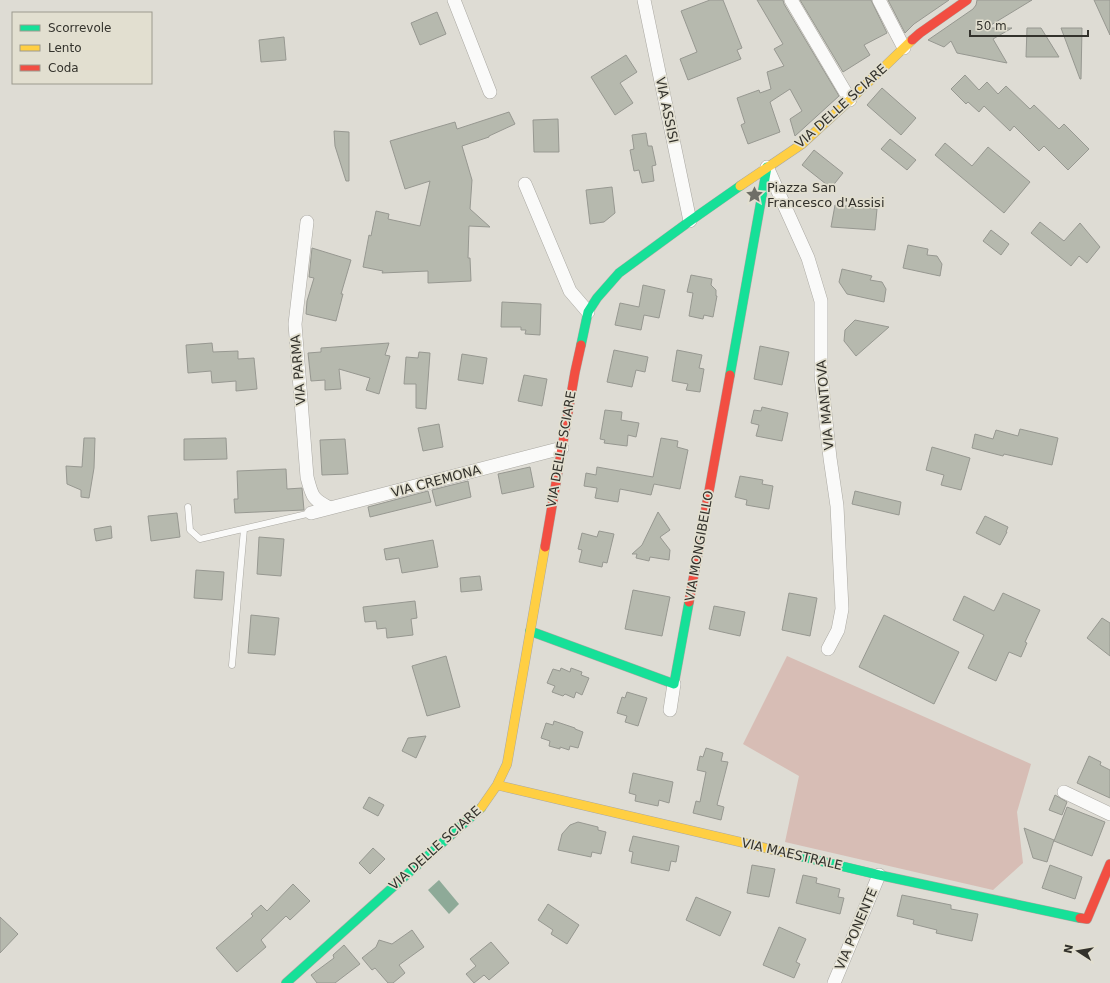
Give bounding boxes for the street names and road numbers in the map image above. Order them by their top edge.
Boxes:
street label: VIA DELLE SCIARE [792,61,890,151]
street label: VIA ASSISI [653,76,681,144]
street label: VIA PARMA [287,334,309,406]
street label: VIA MANTOVA [814,359,836,451]
street label: VIA DELLE SCIARE [543,390,579,508]
street label: VIA CREMONA [390,462,483,500]
street label: VIA MONGIBELLO [682,489,716,603]
street label: VIA DELLE SCIARE [386,803,484,893]
street label: VIA MAESTRALE [740,835,844,873]
street label: VIA PONENTE [832,886,880,972]

